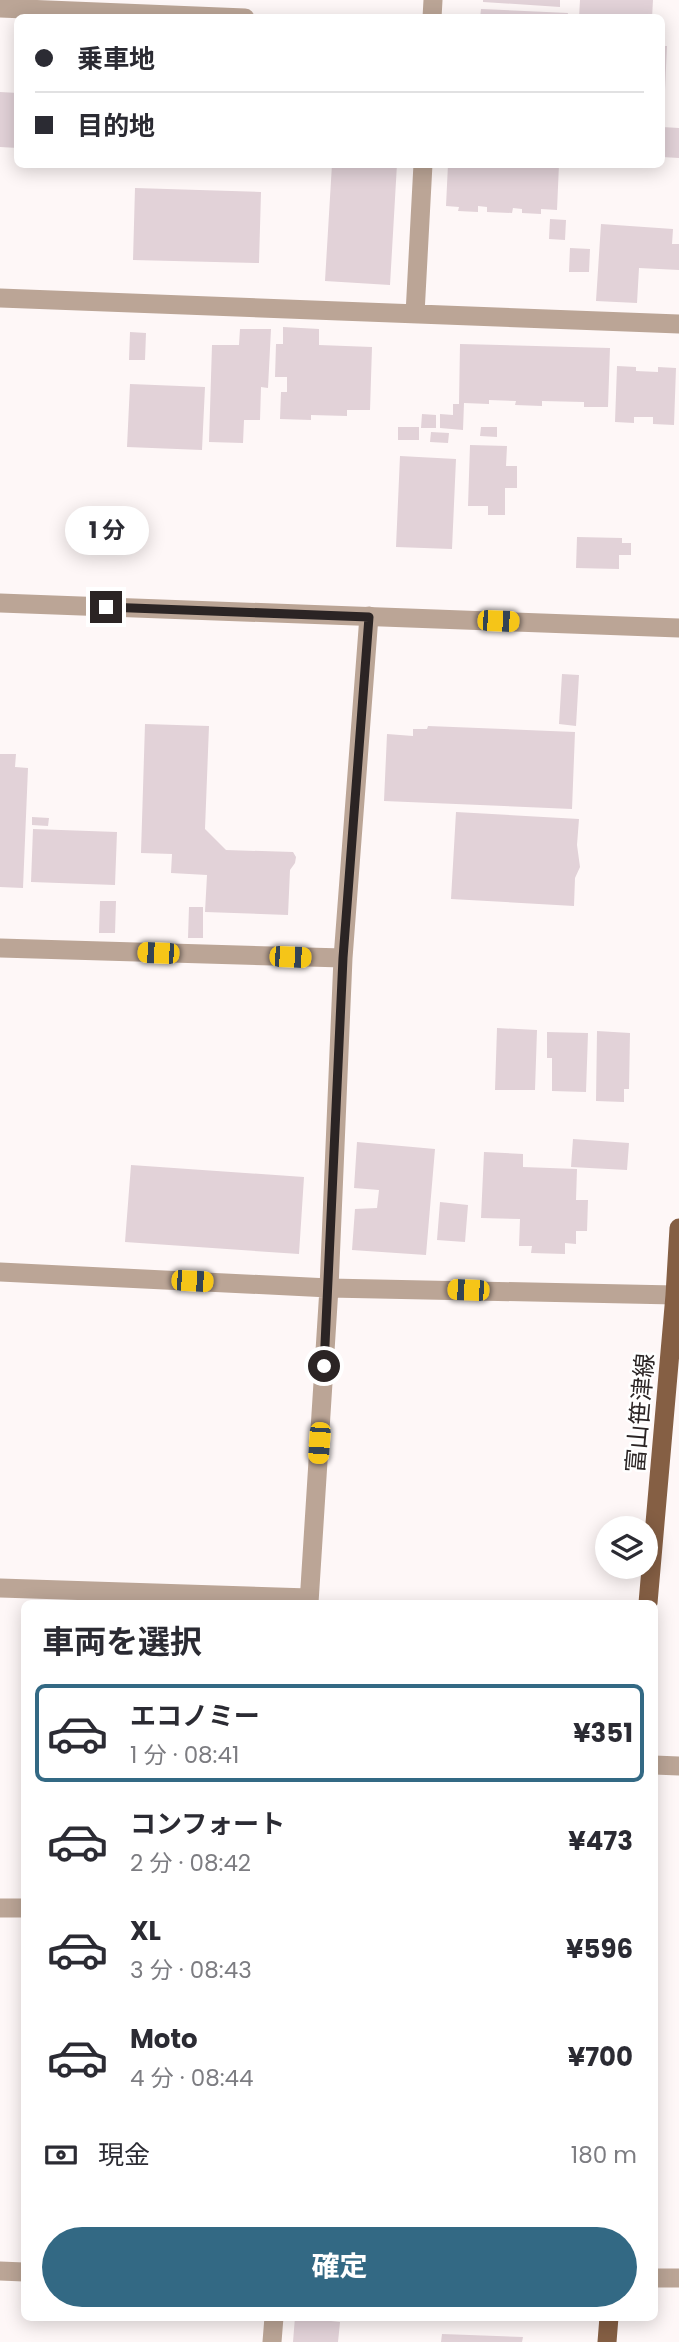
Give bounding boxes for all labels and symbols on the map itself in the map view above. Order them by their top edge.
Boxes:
callout: 1 分 [64,505,148,554]
route end [90,591,122,623]
car [477,610,520,632]
car [137,942,180,964]
car [269,946,312,968]
car [171,1269,214,1293]
car [447,1279,490,1301]
route start [308,1350,340,1382]
street label: 富山笹津線 [618,1352,662,1474]
car [308,1421,331,1465]

